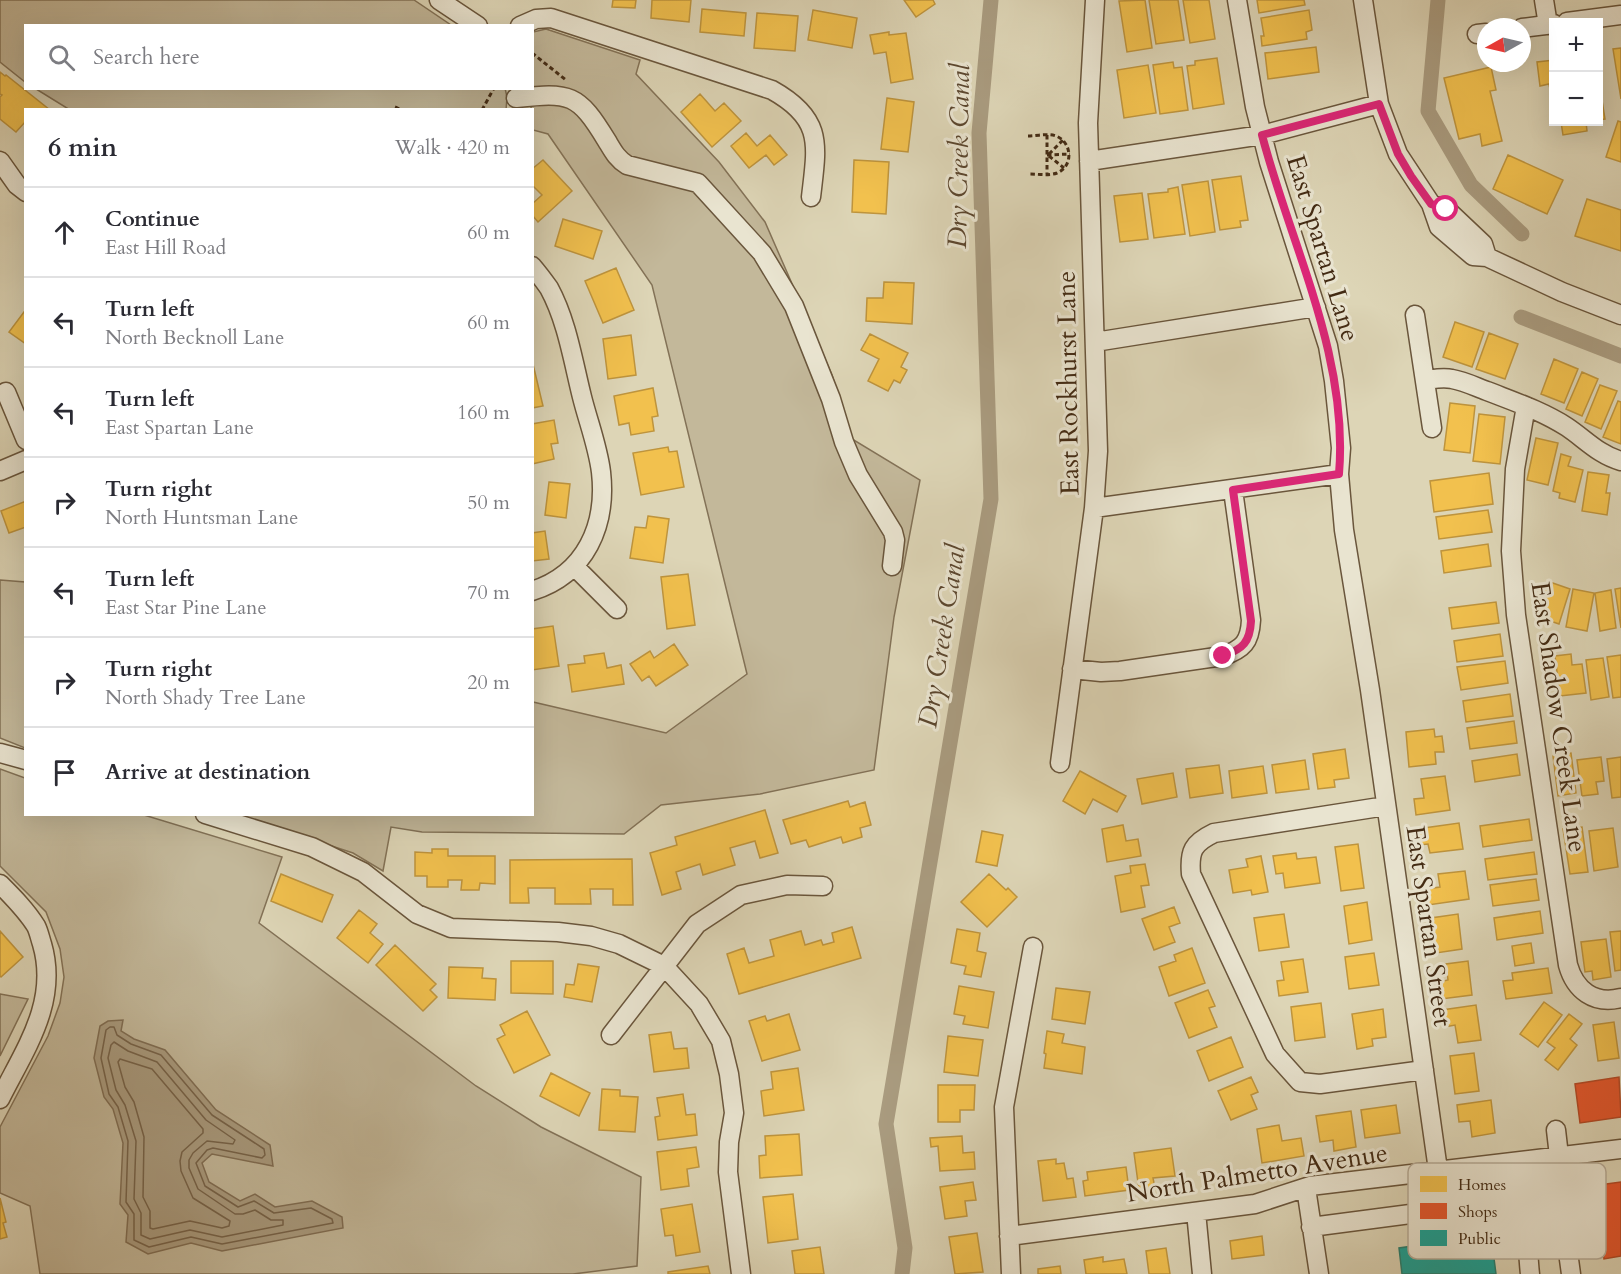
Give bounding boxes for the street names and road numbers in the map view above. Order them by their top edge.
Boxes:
street label: East Spartan Lane [1278,150,1368,346]
street label: East Rockhurst Lane [1049,270,1087,496]
street label: East Shadow Creek Lane [1523,579,1595,855]
street label: East Spartan Street [1398,823,1460,1029]
street label: North Palmetto Avenue [1124,1135,1390,1211]

